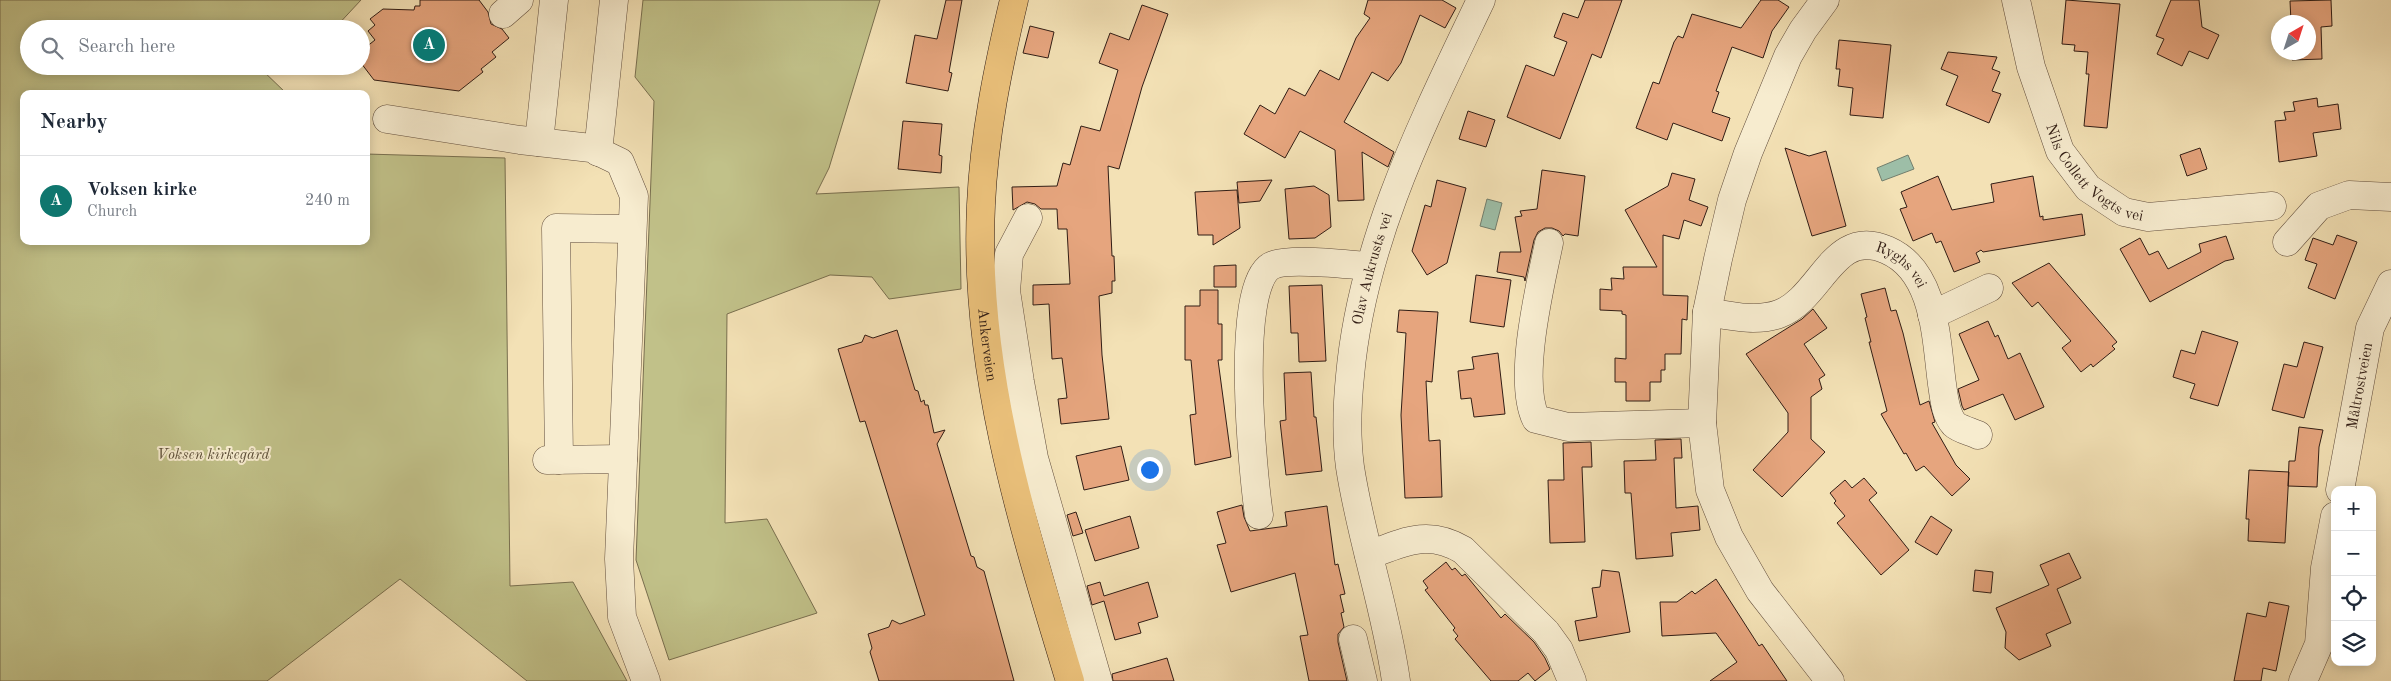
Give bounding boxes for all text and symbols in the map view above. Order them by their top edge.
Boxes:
north arrow [2271,15,2316,60]
search box [20,20,370,75]
pin: A [413,26,445,64]
icon: search [38,34,66,62]
text: Search here [78,38,175,57]
text: Nearby [40,112,108,133]
street label: Nils Collett Vogts vei [2042,122,2144,225]
text: Voksen kirke [87,181,197,200]
text: A [50,193,62,209]
text: 240 m [305,193,350,209]
text: Church [87,204,137,220]
street label: Olav Aukrusts vei [1351,211,1396,326]
street label: Ryghs vei [1873,240,1928,291]
street label: Ankerveien [974,308,998,383]
street label: Måltrostveien [2345,341,2376,431]
park label: Voksen kirkegård [157,448,270,463]
your location [1137,457,1163,483]
map controls [2331,486,2376,666]
button: + [2331,486,2376,531]
button: − [2331,531,2376,576]
button: locate [2331,576,2376,621]
button: layers [2331,621,2376,666]

